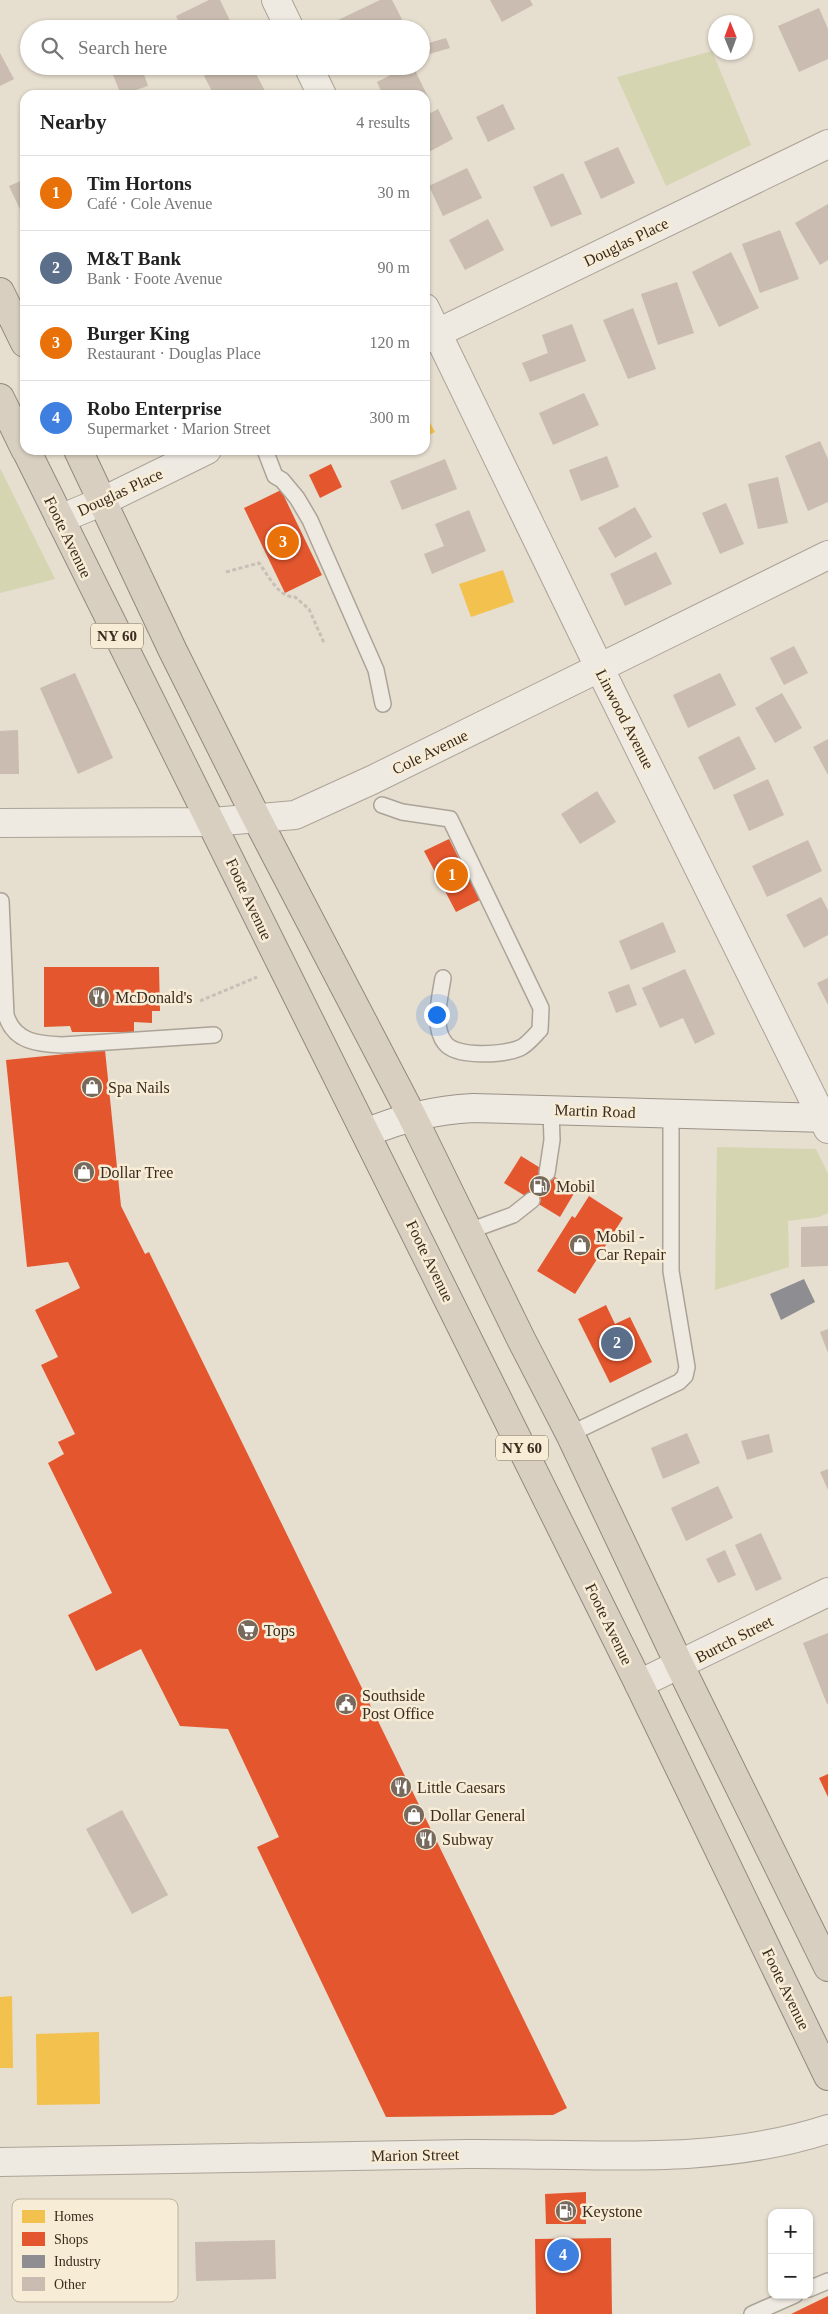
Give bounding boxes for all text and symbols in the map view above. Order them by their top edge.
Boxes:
north arrow [708,15,753,60]
search box [20,20,430,75]
icon: search [38,34,66,62]
text: Search here [78,37,167,58]
text: Nearby [40,110,107,134]
text: 4 results [356,114,410,131]
text: Tim Hortons [87,173,192,194]
text: 1 [52,184,60,201]
text: 30 m [378,184,410,201]
text: Café · Cole Avenue [87,195,212,212]
street label: Douglas Place [581,214,672,271]
text: M&T Bank [87,248,181,269]
text: 2 [52,259,60,276]
text: 90 m [378,259,410,276]
text: Bank · Foote Avenue [87,270,222,287]
text: Burger King [87,323,190,344]
text: 3 [52,334,60,351]
text: 120 m [370,334,410,351]
text: Restaurant · Douglas Place [87,345,261,362]
text: Robo Enterprise [87,398,222,419]
text: 4 [52,409,60,426]
text: 300 m [370,409,410,426]
text: Supermarket · Marion Street [87,420,271,437]
street label: Douglas Place [75,465,166,520]
street label: Foote Avenue [41,494,95,580]
pin: 3 [267,523,299,561]
road number: NY 60 [91,624,143,648]
street label: Linwood Avenue [593,666,657,772]
street label: Cole Avenue [389,726,471,778]
street label: Foote Avenue [223,855,275,943]
pin: 1 [436,856,468,894]
restaurant icon: McDonald's [87,985,111,1009]
place label: McDonald's [115,989,193,1006]
your location [424,1002,450,1028]
shop icon: Spa Nails [80,1075,104,1099]
place label: Spa Nails [108,1079,170,1097]
street label: Martin Road [554,1101,636,1121]
shop icon: Dollar Tree [72,1160,96,1184]
place label: Dollar Tree [100,1164,173,1181]
fuel station icon: Mobil [528,1174,552,1198]
place label: Mobil [556,1178,596,1195]
street label: Foote Avenue [403,1218,457,1304]
place label: Mobil - Car Repair [596,1228,666,1264]
shop icon: Mobil - Car Repair [568,1233,592,1257]
pin: 2 [601,1324,633,1362]
road number: NY 60 [496,1436,548,1460]
street label: Foote Avenue [582,1581,636,1667]
street label: Burtch Street [692,1612,776,1666]
supermarket icon: Tops [236,1618,260,1642]
place label: Tops [264,1622,295,1640]
place label: Southside Post Office [362,1687,434,1722]
public building icon: Southside Post Office [334,1692,358,1716]
restaurant icon: Little Caesars [389,1775,413,1799]
place label: Little Caesars [417,1779,505,1796]
shop icon: Dollar General [402,1803,426,1827]
place label: Dollar General [430,1807,526,1824]
restaurant icon: Subway [414,1827,438,1851]
place label: Subway [442,1831,494,1849]
street label: Foote Avenue [759,1946,813,2032]
street label: Marion Street [371,2146,460,2164]
legend [12,2199,178,2302]
fuel station icon: Keystone [554,2199,578,2223]
place label: Keystone [582,2203,642,2221]
text: Homes [54,2209,94,2224]
map controls [768,2209,813,2299]
button: + [768,2209,813,2254]
text: Shops [54,2232,88,2247]
pin: 4 [547,2236,579,2274]
text: Industry [54,2254,101,2269]
button: − [768,2254,813,2299]
text: Other [54,2277,86,2292]

